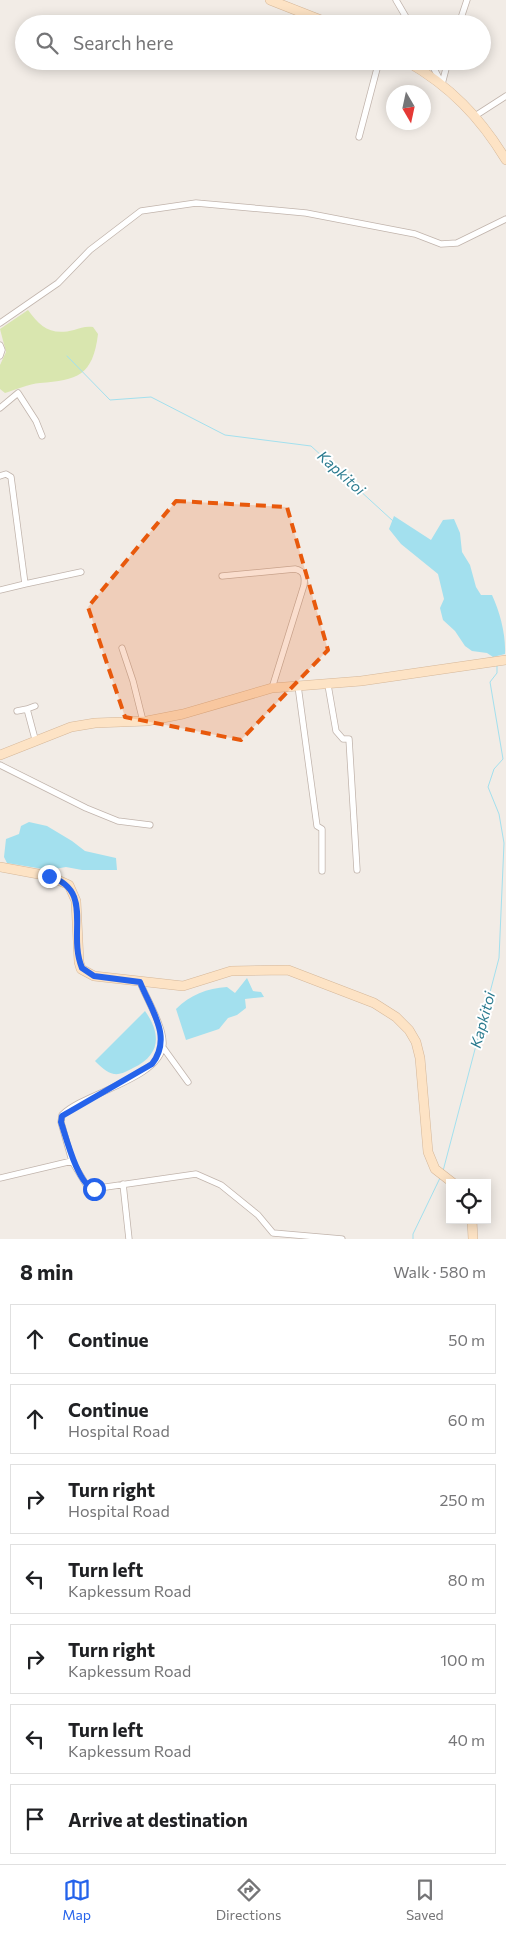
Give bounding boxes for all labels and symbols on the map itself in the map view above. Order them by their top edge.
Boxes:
north arrow [386,85,431,130]
water label: Kapkitoi [314,446,370,499]
route end [38,865,61,888]
water label: Kapkitoi [466,988,498,1050]
route start [83,1178,106,1201]

